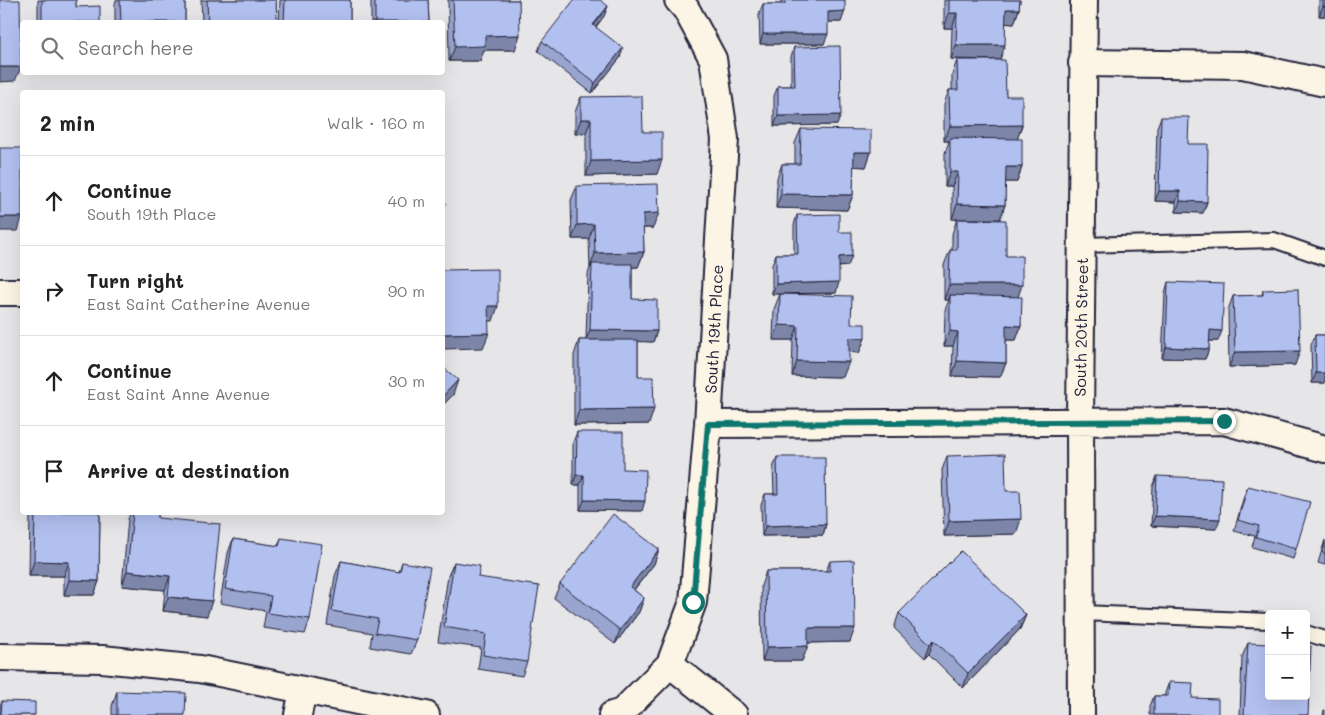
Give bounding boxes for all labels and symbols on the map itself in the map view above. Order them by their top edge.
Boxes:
street label: South 20th Street [1069,257,1092,397]
street label: South 19th Place [700,264,727,394]
route end [1213,410,1236,433]
route start [682,591,705,614]

